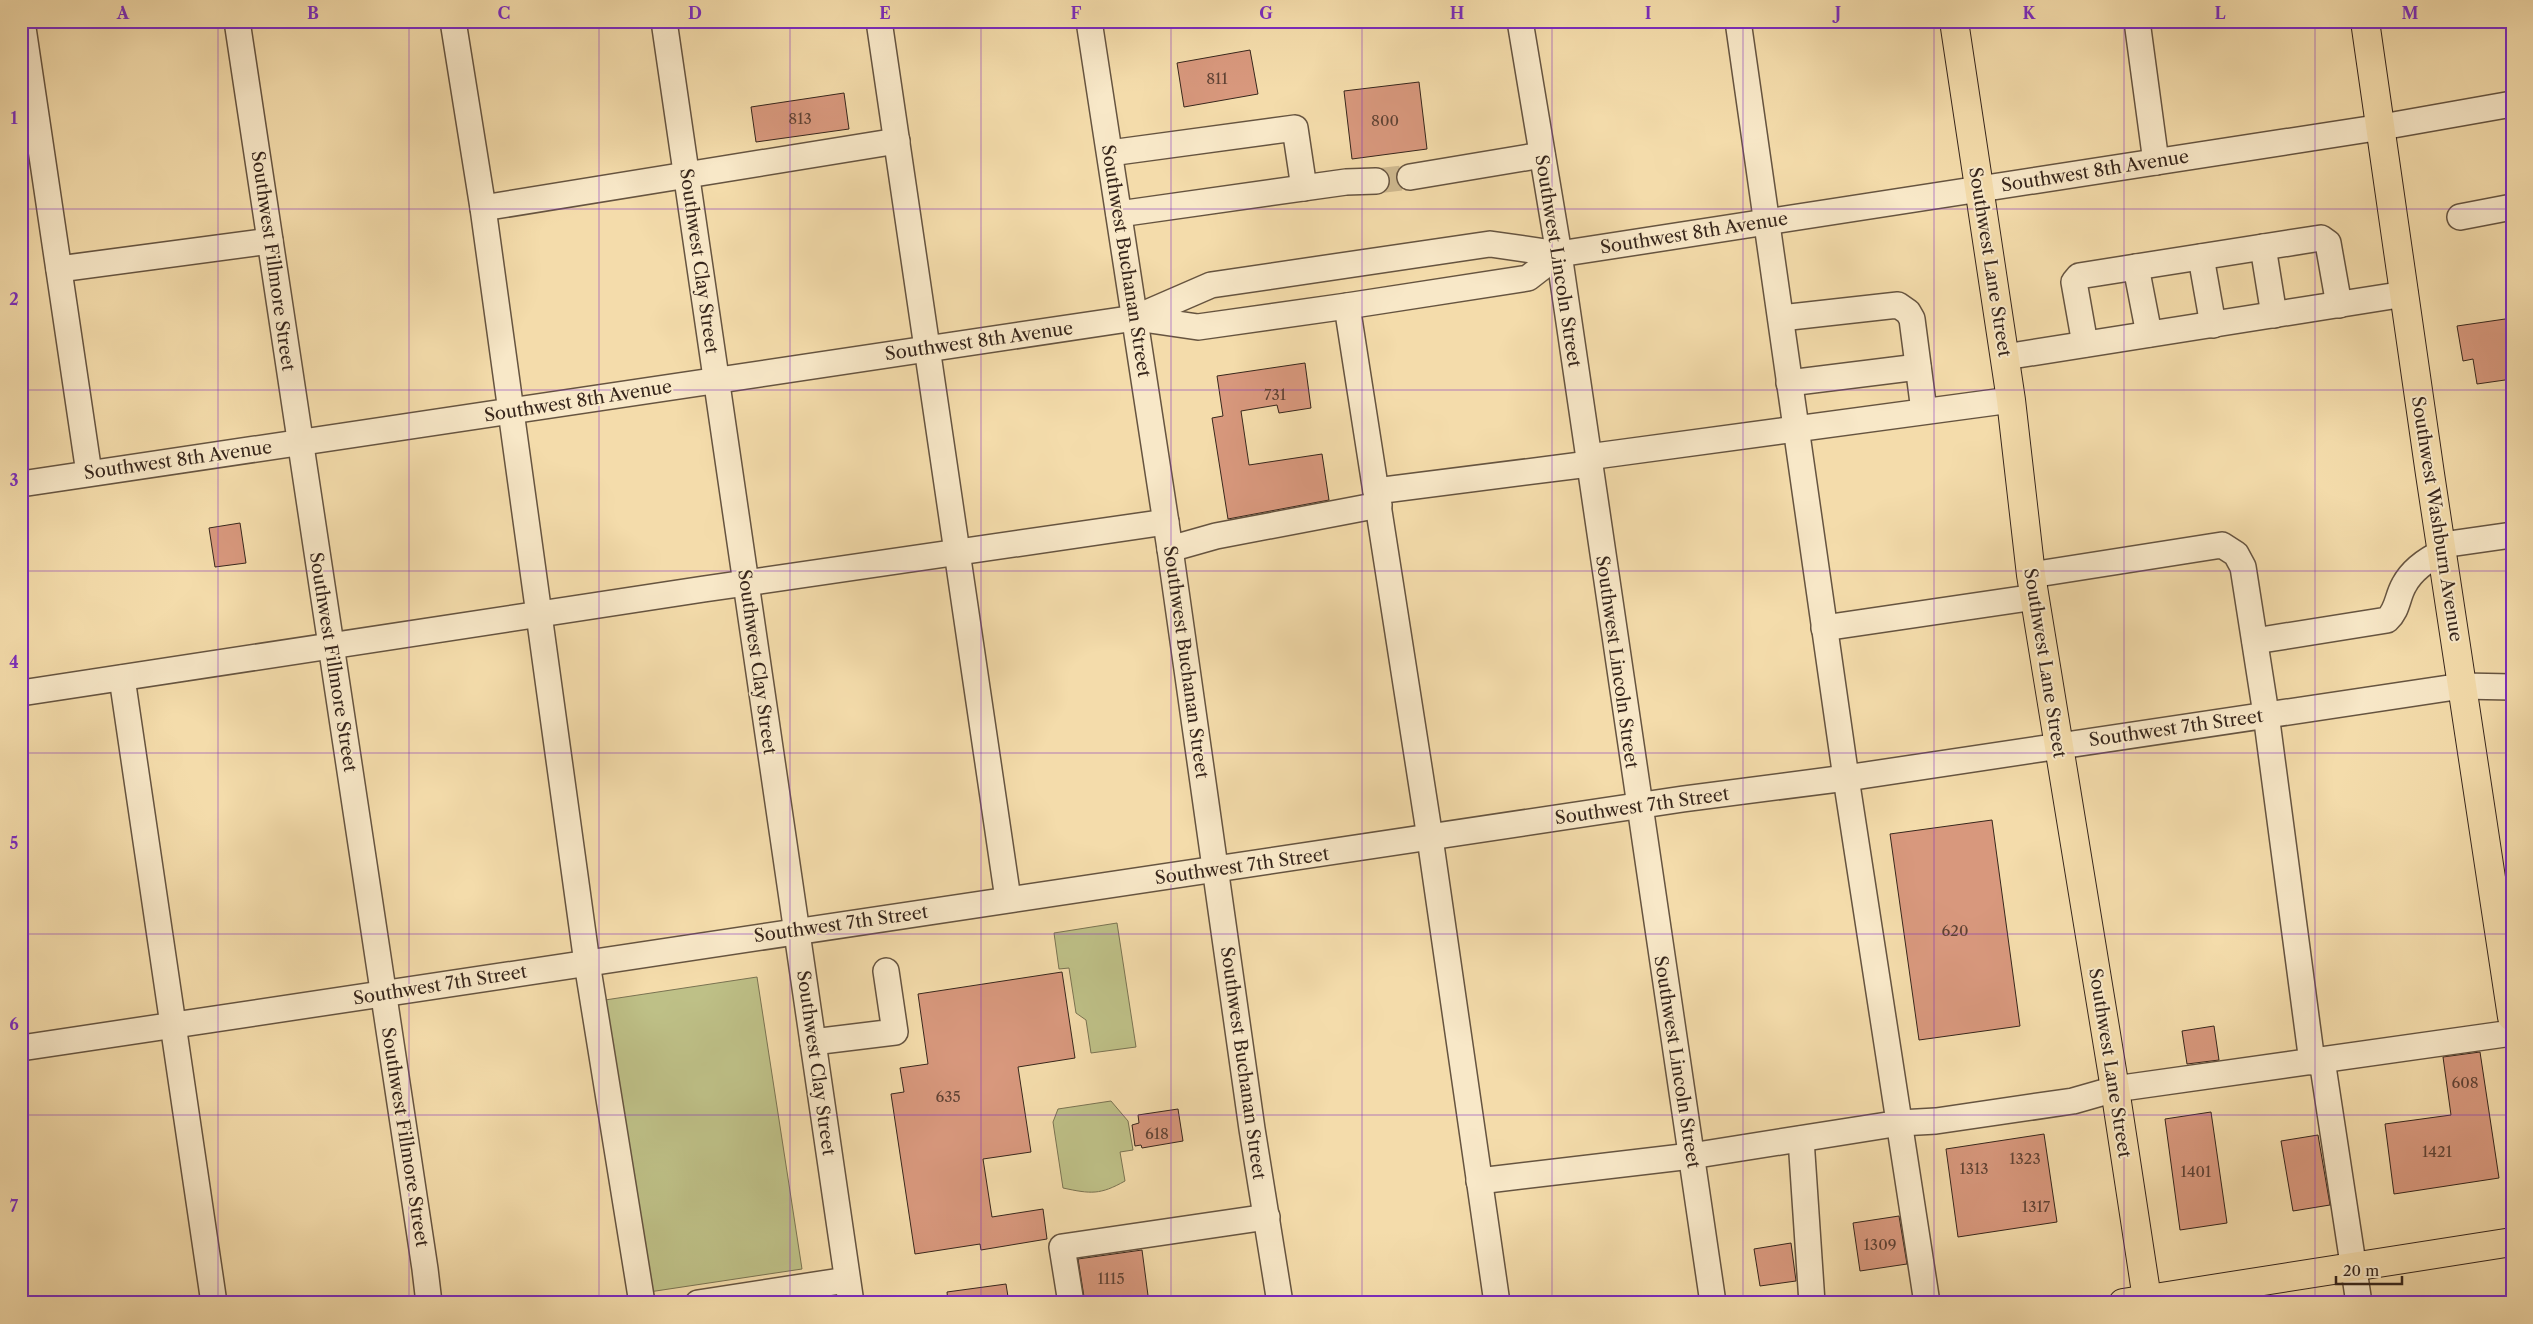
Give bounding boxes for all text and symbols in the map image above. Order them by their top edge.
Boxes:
text: A [116,3,130,23]
text: B [307,3,319,23]
text: C [498,3,510,23]
text: D [688,3,702,23]
text: E [879,3,891,23]
text: F [1071,3,1082,23]
text: G [1259,3,1273,23]
text: H [1450,3,1464,23]
text: I [1645,3,1652,23]
text: J [1832,3,1841,23]
text: K [2023,3,2037,23]
text: L [2214,3,2226,23]
text: M [2402,3,2419,23]
house number: 811 [1206,69,1228,88]
text: 1 [10,108,18,128]
house number: 813 [788,109,812,128]
house number: 800 [1371,111,1399,130]
street label: Southwest Buchanan Street [1097,143,1155,379]
street label: Southwest 8th Avenue [2000,145,2190,197]
street label: Southwest Fillmore Street [247,149,299,373]
street label: Southwest Lincoln Street [1530,153,1586,369]
street label: Southwest Lane Street [1964,166,2016,359]
street label: Southwest Clay Street [675,167,723,356]
street label: Southwest 8th Avenue [1599,207,1789,259]
text: 2 [9,289,19,309]
street label: Southwest 8th Avenue [883,317,1075,365]
street label: Southwest 8th Avenue [483,375,673,427]
house number: 731 [1264,385,1287,404]
street label: Southwest Washburn Avenue [2407,395,2467,643]
street label: Southwest 8th Avenue [82,436,274,484]
text: 3 [9,470,19,490]
street label: Southwest Buchanan Street [1159,544,1213,781]
street label: Southwest Fillmore Street [305,550,361,774]
street label: Southwest Lincoln Street [1591,554,1643,771]
street label: Southwest Lane Street [2019,567,2071,760]
street label: Southwest Clay Street [733,568,781,757]
text: 4 [9,652,19,672]
street label: Southwest 7th Street [2087,705,2265,751]
street label: Southwest 7th Street [1553,783,1731,829]
text: 5 [10,833,19,853]
street label: Southwest 7th Street [1153,843,1331,889]
street label: Southwest 7th Street [752,901,930,947]
house number: 620 [1942,921,1968,940]
street label: Southwest Buchanan Street [1216,945,1270,1182]
street label: Southwest Lincoln Street [1649,954,1705,1170]
street label: Southwest 7th Street [351,960,529,1010]
street label: Southwest Lane Street [2084,967,2136,1160]
street label: Southwest Clay Street [792,969,840,1158]
text: 6 [9,1014,19,1034]
street label: Southwest Fillmore Street [377,1025,433,1249]
house number: 608 [2451,1073,2479,1092]
house number: 635 [935,1087,961,1106]
house number: 618 [1145,1124,1169,1143]
house number: 1421 [2422,1142,2453,1161]
house number: 1323 [2009,1149,2041,1168]
house number: 1313 [1959,1159,1989,1178]
house number: 1401 [2181,1162,2212,1181]
text: 7 [10,1196,19,1216]
house number: 1317 [2022,1197,2051,1216]
house number: 1309 [1864,1235,1896,1254]
scale bar [2336,1254,2402,1286]
text: 20 m [2343,1261,2379,1280]
house number: 1115 [1097,1269,1125,1288]

